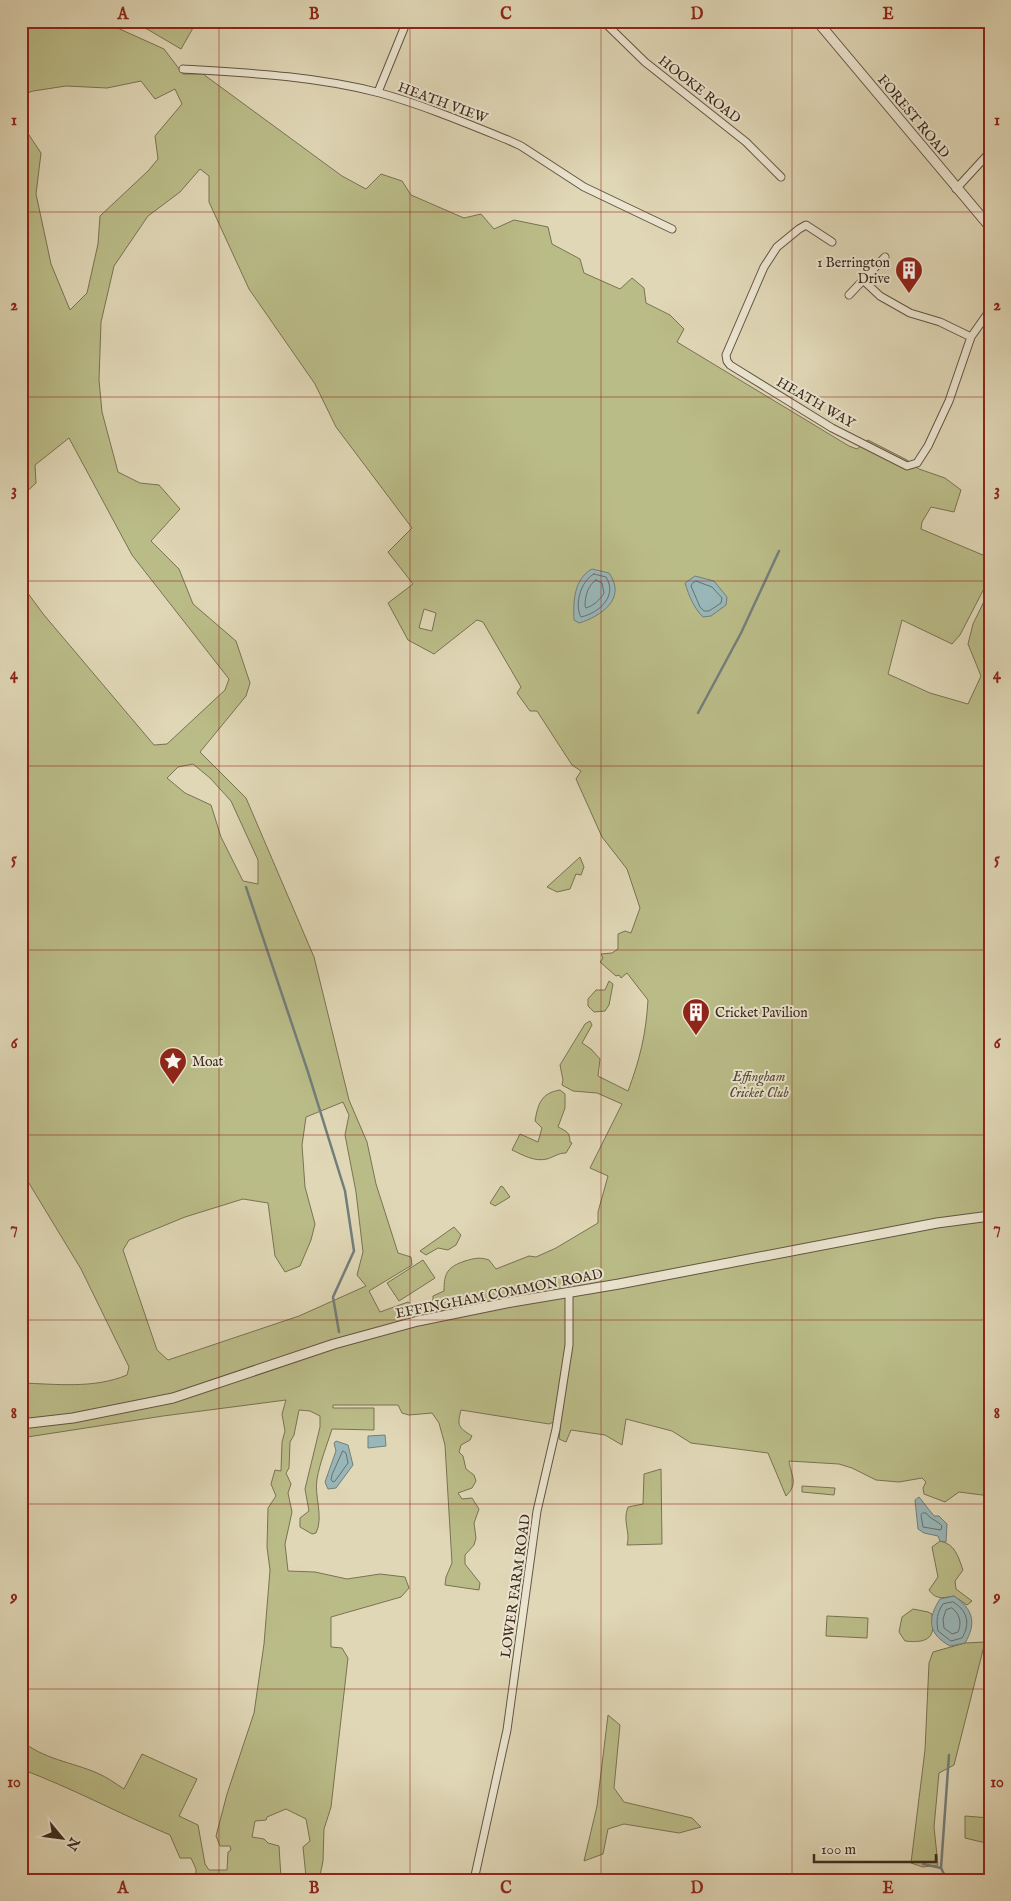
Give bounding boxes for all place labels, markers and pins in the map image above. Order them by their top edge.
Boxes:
place label: 1 Berrington Drive [817,254,891,288]
building icon: 1 Berrington Drive [894,255,924,294]
building icon: Cricket Pavilion [681,997,711,1036]
place label: Cricket Pavilion [715,1004,808,1022]
place icon: Moat [158,1046,188,1085]
place label: Moat [192,1053,224,1071]

